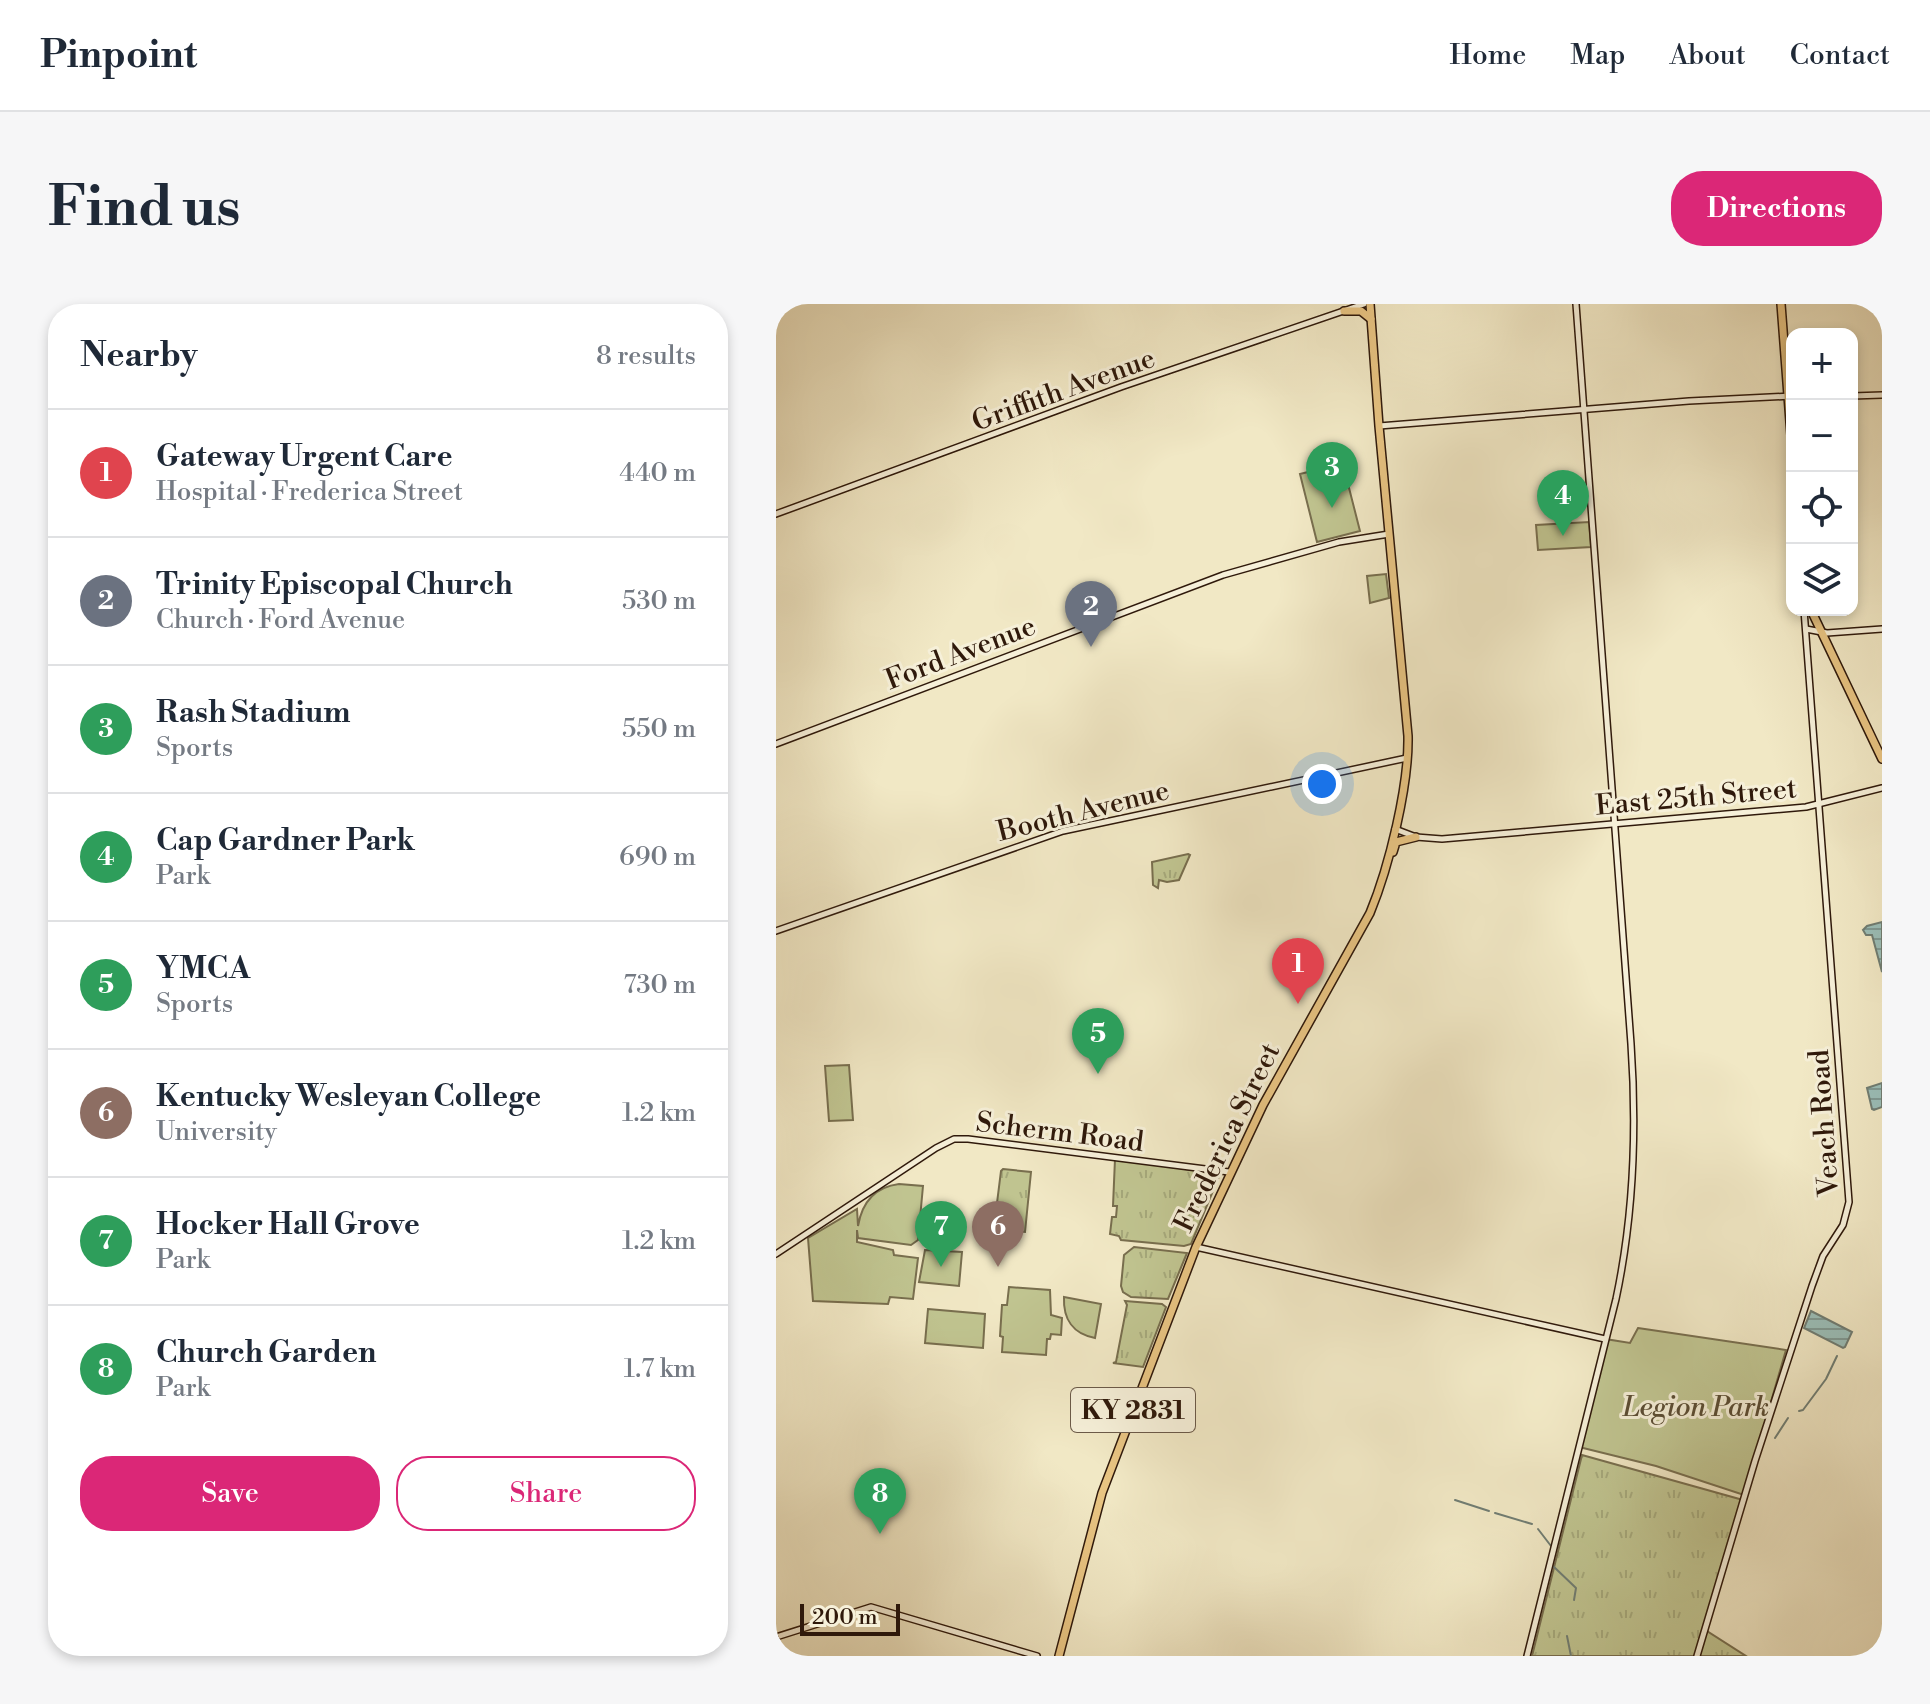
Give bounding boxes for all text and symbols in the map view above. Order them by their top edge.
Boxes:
text: Pinpoint [40,32,197,79]
text: Home [1450,38,1526,73]
text: Map [1570,38,1625,73]
text: About [1669,38,1746,73]
text: Contact [1790,38,1890,73]
button: Directions [1671,171,1882,246]
text: Find us [48,173,241,243]
map controls [1786,328,1858,616]
button: + [1786,328,1858,400]
text: Nearby [80,335,198,377]
text: 8 results [596,340,696,372]
street label: Griffith Avenue [967,341,1160,440]
button: − [1786,400,1858,472]
text: Gateway Urgent Care [156,438,453,476]
pin: 3 [1306,442,1358,508]
text: 1 [100,457,112,489]
text: 440 m [619,457,696,489]
pin: 4 [1537,470,1589,536]
button: locate [1786,472,1858,544]
text: Hospital · Frederica Street [156,476,463,508]
button: layers [1786,544,1858,616]
text: Trinity Episcopal Church [156,566,513,604]
pin: 2 [1065,581,1117,647]
text: 2 [98,585,114,617]
text: 530 m [622,585,696,617]
text: Church · Ford Avenue [156,604,405,636]
street label: Ford Avenue [881,609,1041,698]
text: Rash Stadium [156,694,351,732]
text: 3 [98,713,114,745]
text: 550 m [622,713,696,745]
text: Sports [156,732,233,764]
your location [1302,764,1342,804]
street label: East 25th Street [1594,771,1798,824]
street label: Booth Avenue [993,773,1173,850]
text: Cap Gardner Park [156,822,415,860]
text: 4 [97,841,115,873]
text: 690 m [619,841,696,873]
text: Park [156,860,210,892]
pin: 1 [1272,938,1324,1004]
text: YMCA [156,950,250,988]
text: 5 [98,969,114,1001]
text: 730 m [623,969,696,1001]
text: Sports [156,988,233,1020]
pin: 5 [1072,1008,1124,1074]
street label: Frederica Street [1166,1037,1288,1238]
street label: Veach Road [1802,1048,1847,1199]
text: Kentucky Wesleyan College [156,1078,541,1116]
text: 6 [98,1097,114,1129]
text: 1.2 km [622,1097,696,1129]
street label: Scherm Road [974,1105,1146,1160]
text: University [156,1116,277,1148]
pin: 7 [915,1201,967,1267]
pin: 6 [972,1201,1024,1267]
text: Hocker Hall Grove [156,1206,420,1244]
text: 7 [98,1225,114,1257]
text: 1.2 km [622,1225,696,1257]
text: Park [156,1244,210,1276]
text: Church Garden [156,1334,376,1372]
text: 8 [98,1353,114,1385]
text: 1.7 km [624,1353,696,1385]
text: Park [156,1372,210,1404]
road number: KY 2831 [1071,1388,1195,1432]
park label: Legion Park [1622,1390,1769,1425]
button: Save [80,1456,380,1531]
button: Share [396,1456,696,1531]
pin: 8 [854,1468,906,1534]
scale bar [800,1600,900,1636]
text: 200 m [812,1604,878,1631]

